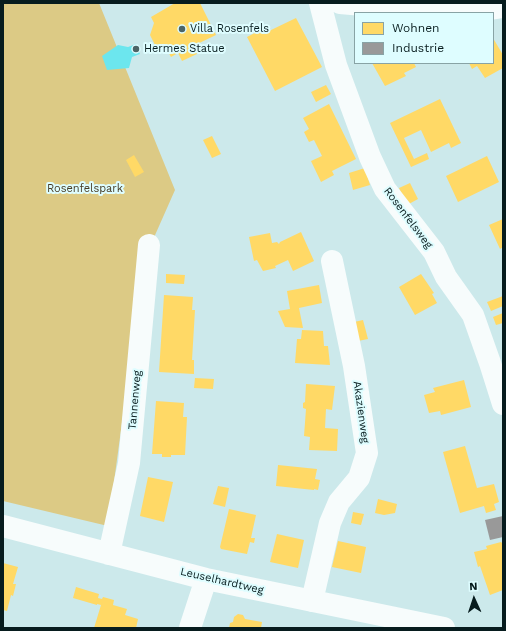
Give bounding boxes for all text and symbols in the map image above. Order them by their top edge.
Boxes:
legend [354,12,494,64]
text: Wohnen [392,21,440,35]
place label: Villa Rosenfels [190,22,269,36]
marker: Villa Rosenfels [177,24,187,34]
text: Industrie [392,41,444,55]
place label: Hermes Statue [144,42,225,56]
marker: Hermes Statue [131,44,141,54]
park label: Rosenfelspark [47,182,123,196]
street label: Rosenfelsweg [381,185,435,251]
street label: Tannenweg [126,370,144,430]
street label: Akazienweg [350,380,372,444]
street label: Leuselhardtweg [179,565,265,597]
north arrow [454,579,494,619]
text: N [469,580,478,593]

